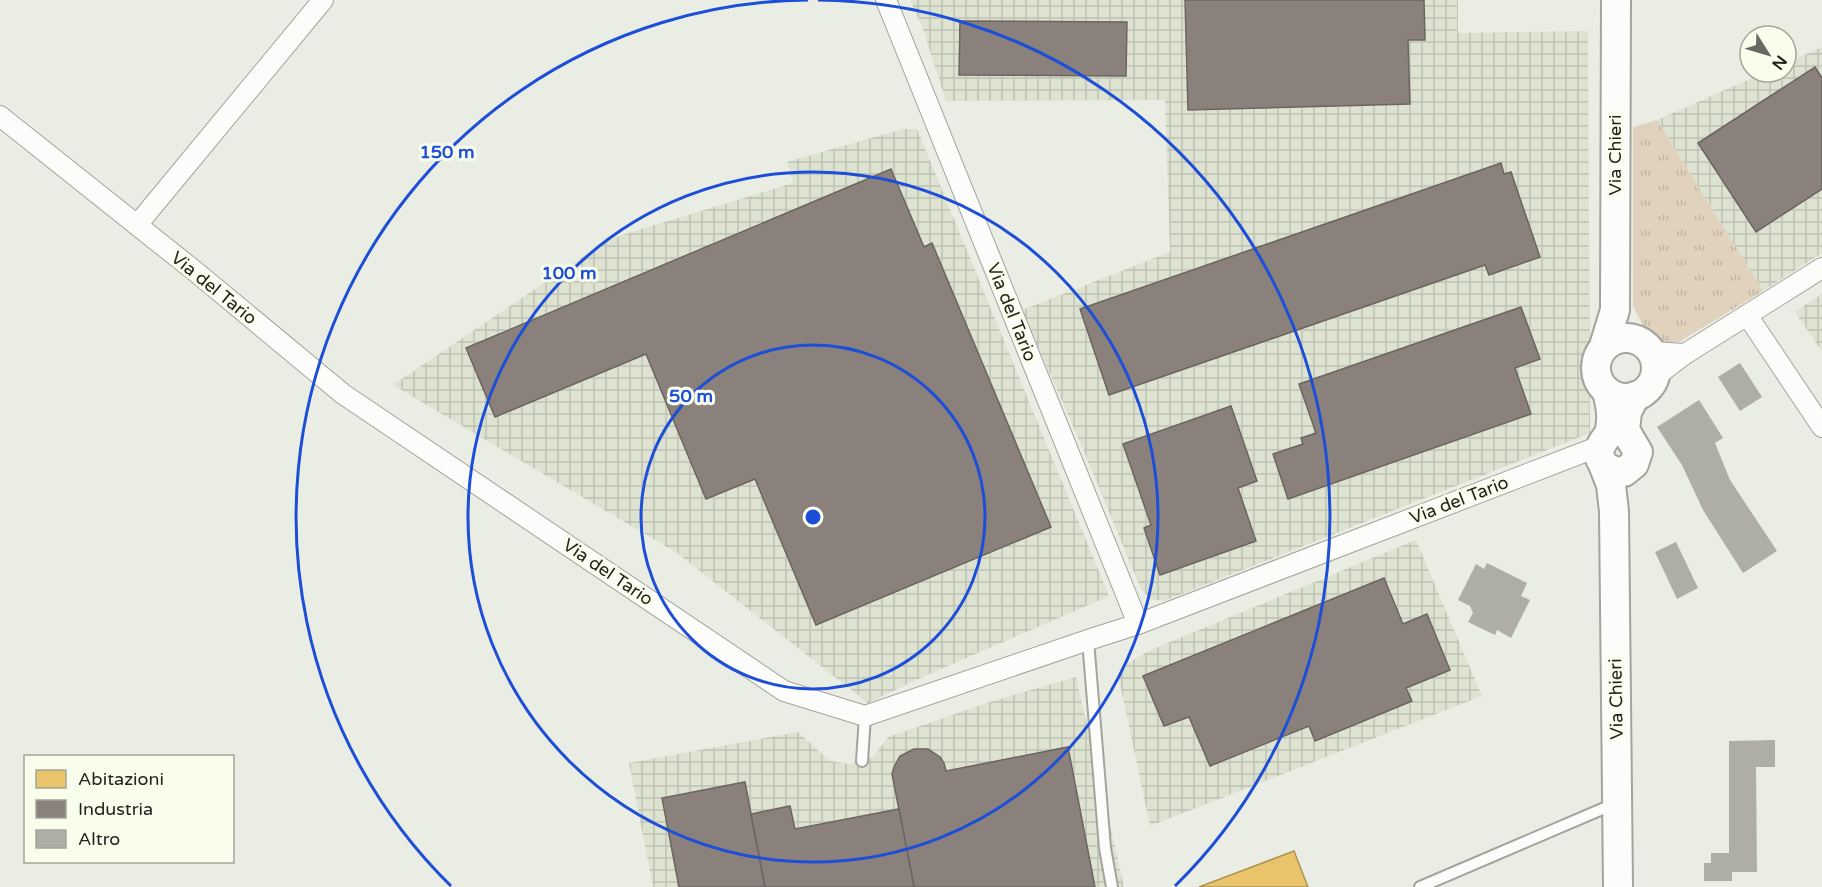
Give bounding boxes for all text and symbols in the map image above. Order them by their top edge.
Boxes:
north arrow [1738,24,1798,84]
text: N [1767,51,1791,74]
street label: Via Chieri [1604,114,1626,196]
text: 150 m [419,141,475,163]
street label: Via del Tario [167,247,261,329]
street label: Via del Tario [982,260,1042,364]
text: 100 m [541,262,597,284]
text: 50 m [669,385,713,407]
street label: Via del Tario [1406,471,1512,529]
centre of rings [803,507,823,527]
street label: Via del Tario [559,534,657,610]
street label: Via Chieri [1604,658,1628,740]
legend [24,755,234,863]
text: Abitazioni [78,768,164,790]
text: Industria [78,798,153,820]
text: Altro [78,828,120,850]

